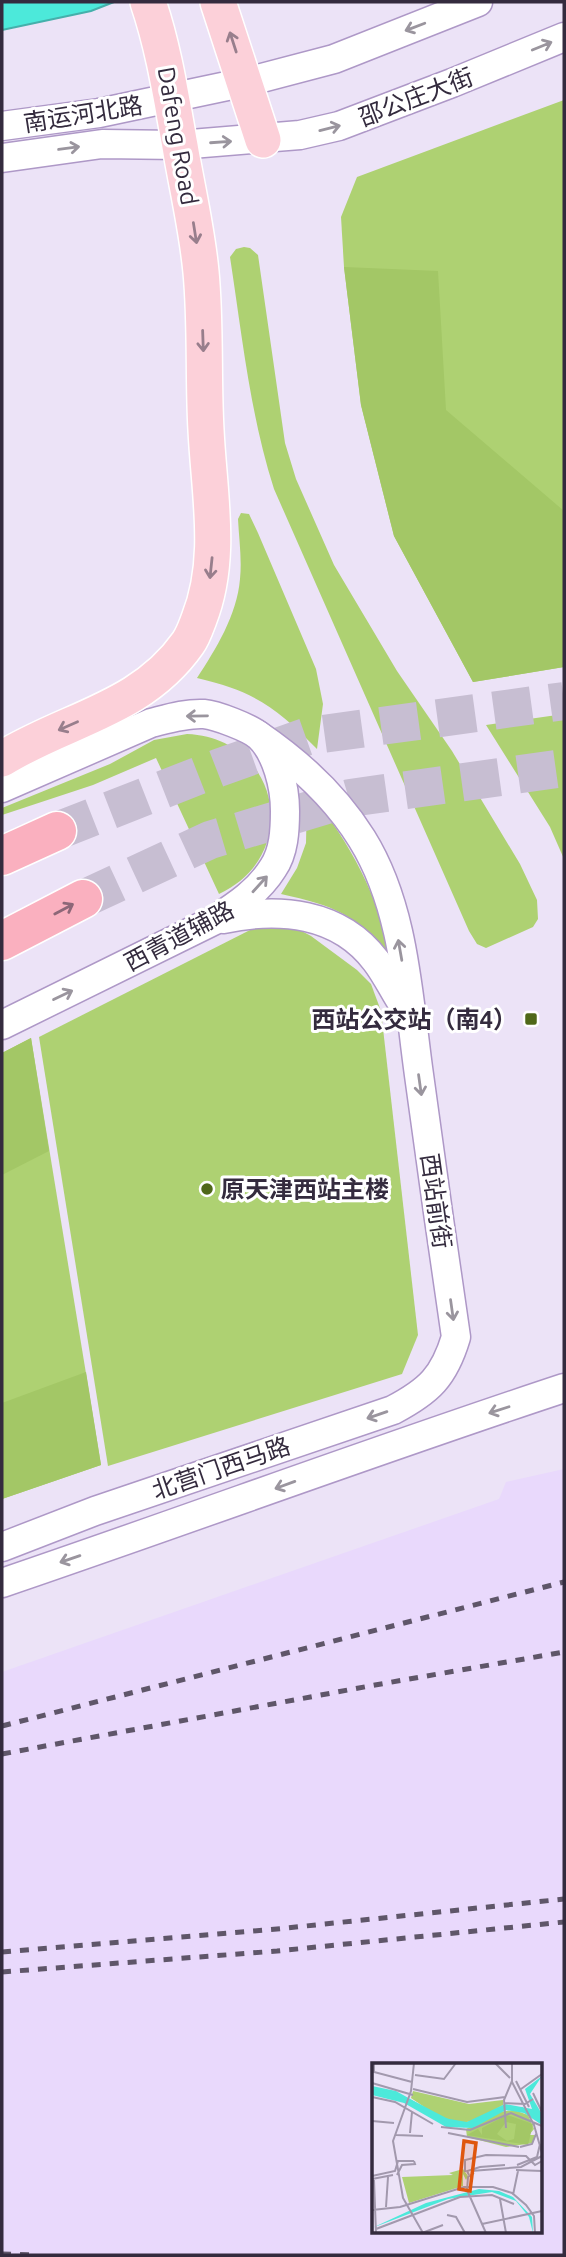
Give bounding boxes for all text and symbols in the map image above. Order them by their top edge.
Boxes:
one-way arrow [405,22,426,35]
one-way arrow [226,31,239,53]
one-way arrow [531,39,552,52]
street label: 邵公庄大街 [355,63,477,131]
street label: Dafeng Road [153,65,203,207]
street label: 南运河北路 [22,91,144,137]
one-way arrow [318,121,341,134]
one-way arrow [209,136,232,149]
one-way arrow [57,142,80,155]
one-way arrow [189,221,202,244]
one-way arrow [197,329,210,352]
one-way arrow [205,556,218,579]
one-way arrow [186,709,209,723]
one-way arrow [58,720,79,733]
one-way arrow [252,875,268,893]
street label: 西青道辅路 [120,896,238,976]
one-way arrow [53,901,74,915]
one-way arrow [393,939,406,961]
one-way arrow [52,988,73,1001]
place label: 西站公交站（南4） [311,1006,517,1033]
marker: 西站公交站（南4） [523,1011,539,1027]
one-way arrow [414,1073,427,1095]
street label: 西站前街 [416,1152,456,1250]
place label: 原天津西站主楼 [221,1176,389,1203]
marker: 原天津西站主楼 [199,1181,215,1197]
one-way arrow [445,1298,458,1321]
one-way arrow [489,1404,511,1417]
one-way arrow [367,1410,389,1422]
street label: 北营门西马路 [149,1432,293,1504]
one-way arrow [274,1480,296,1492]
one-way arrow [59,1554,81,1566]
inset map [372,2063,542,2232]

